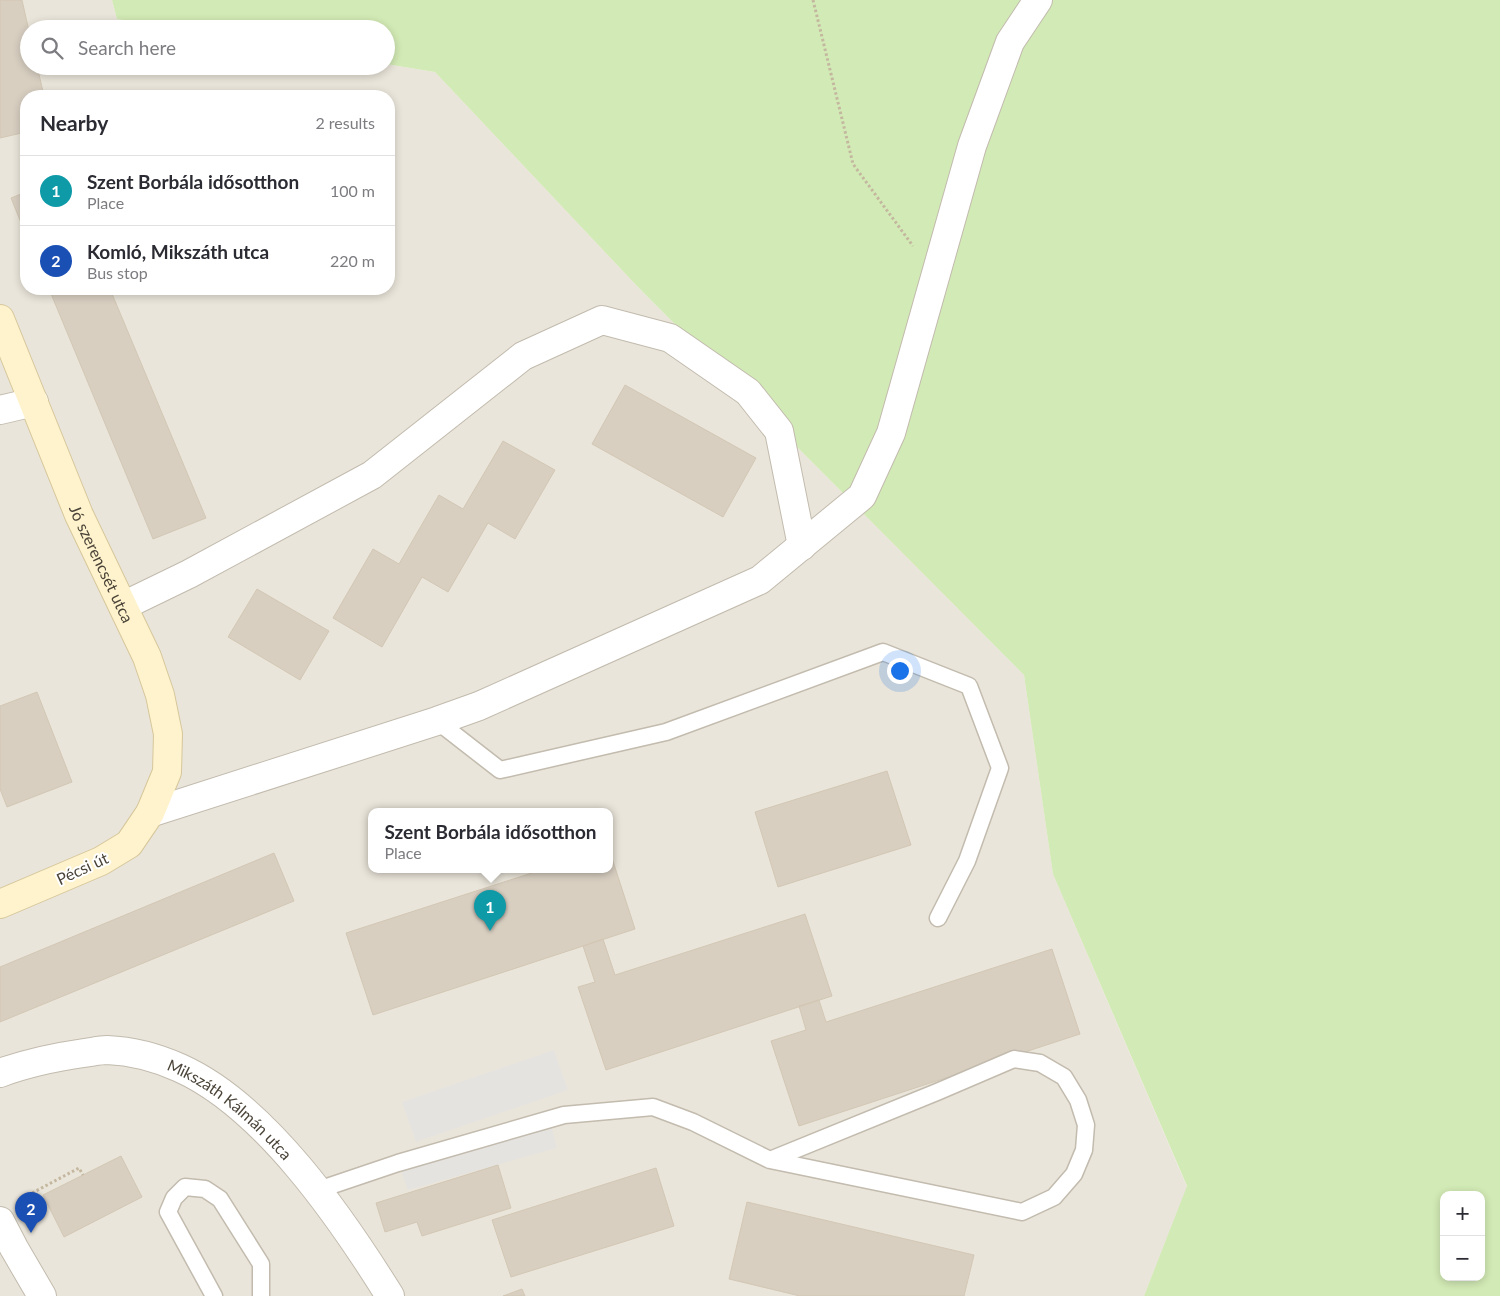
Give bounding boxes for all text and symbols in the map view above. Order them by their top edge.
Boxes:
search box [20,20,395,75]
icon: search [38,34,66,62]
text: Search here [78,36,176,59]
text: Nearby [40,110,108,135]
text: 2 results [315,113,375,132]
text: Szent Borbála idősotthon [87,170,299,193]
text: 1 [51,181,61,200]
text: 100 m [330,181,375,200]
text: Place [87,193,124,212]
text: Komló, Mikszáth utca [87,240,269,263]
text: 2 [51,251,61,270]
text: 220 m [330,251,375,270]
text: Bus stop [87,263,148,282]
street label: Jó szerencsét utca [66,502,138,625]
your location [887,658,913,684]
popup [368,808,613,873]
text: Szent Borbála idősotthon [384,820,597,843]
text: Place [384,843,422,862]
street label: Pécsi út [53,848,111,888]
pin: 1 [474,890,506,931]
street label: Mikszáth Kálmán utca [165,1054,297,1163]
map controls [1440,1191,1485,1281]
button: + [1440,1191,1485,1236]
pin: 2 [15,1192,47,1233]
button: − [1440,1236,1485,1281]

